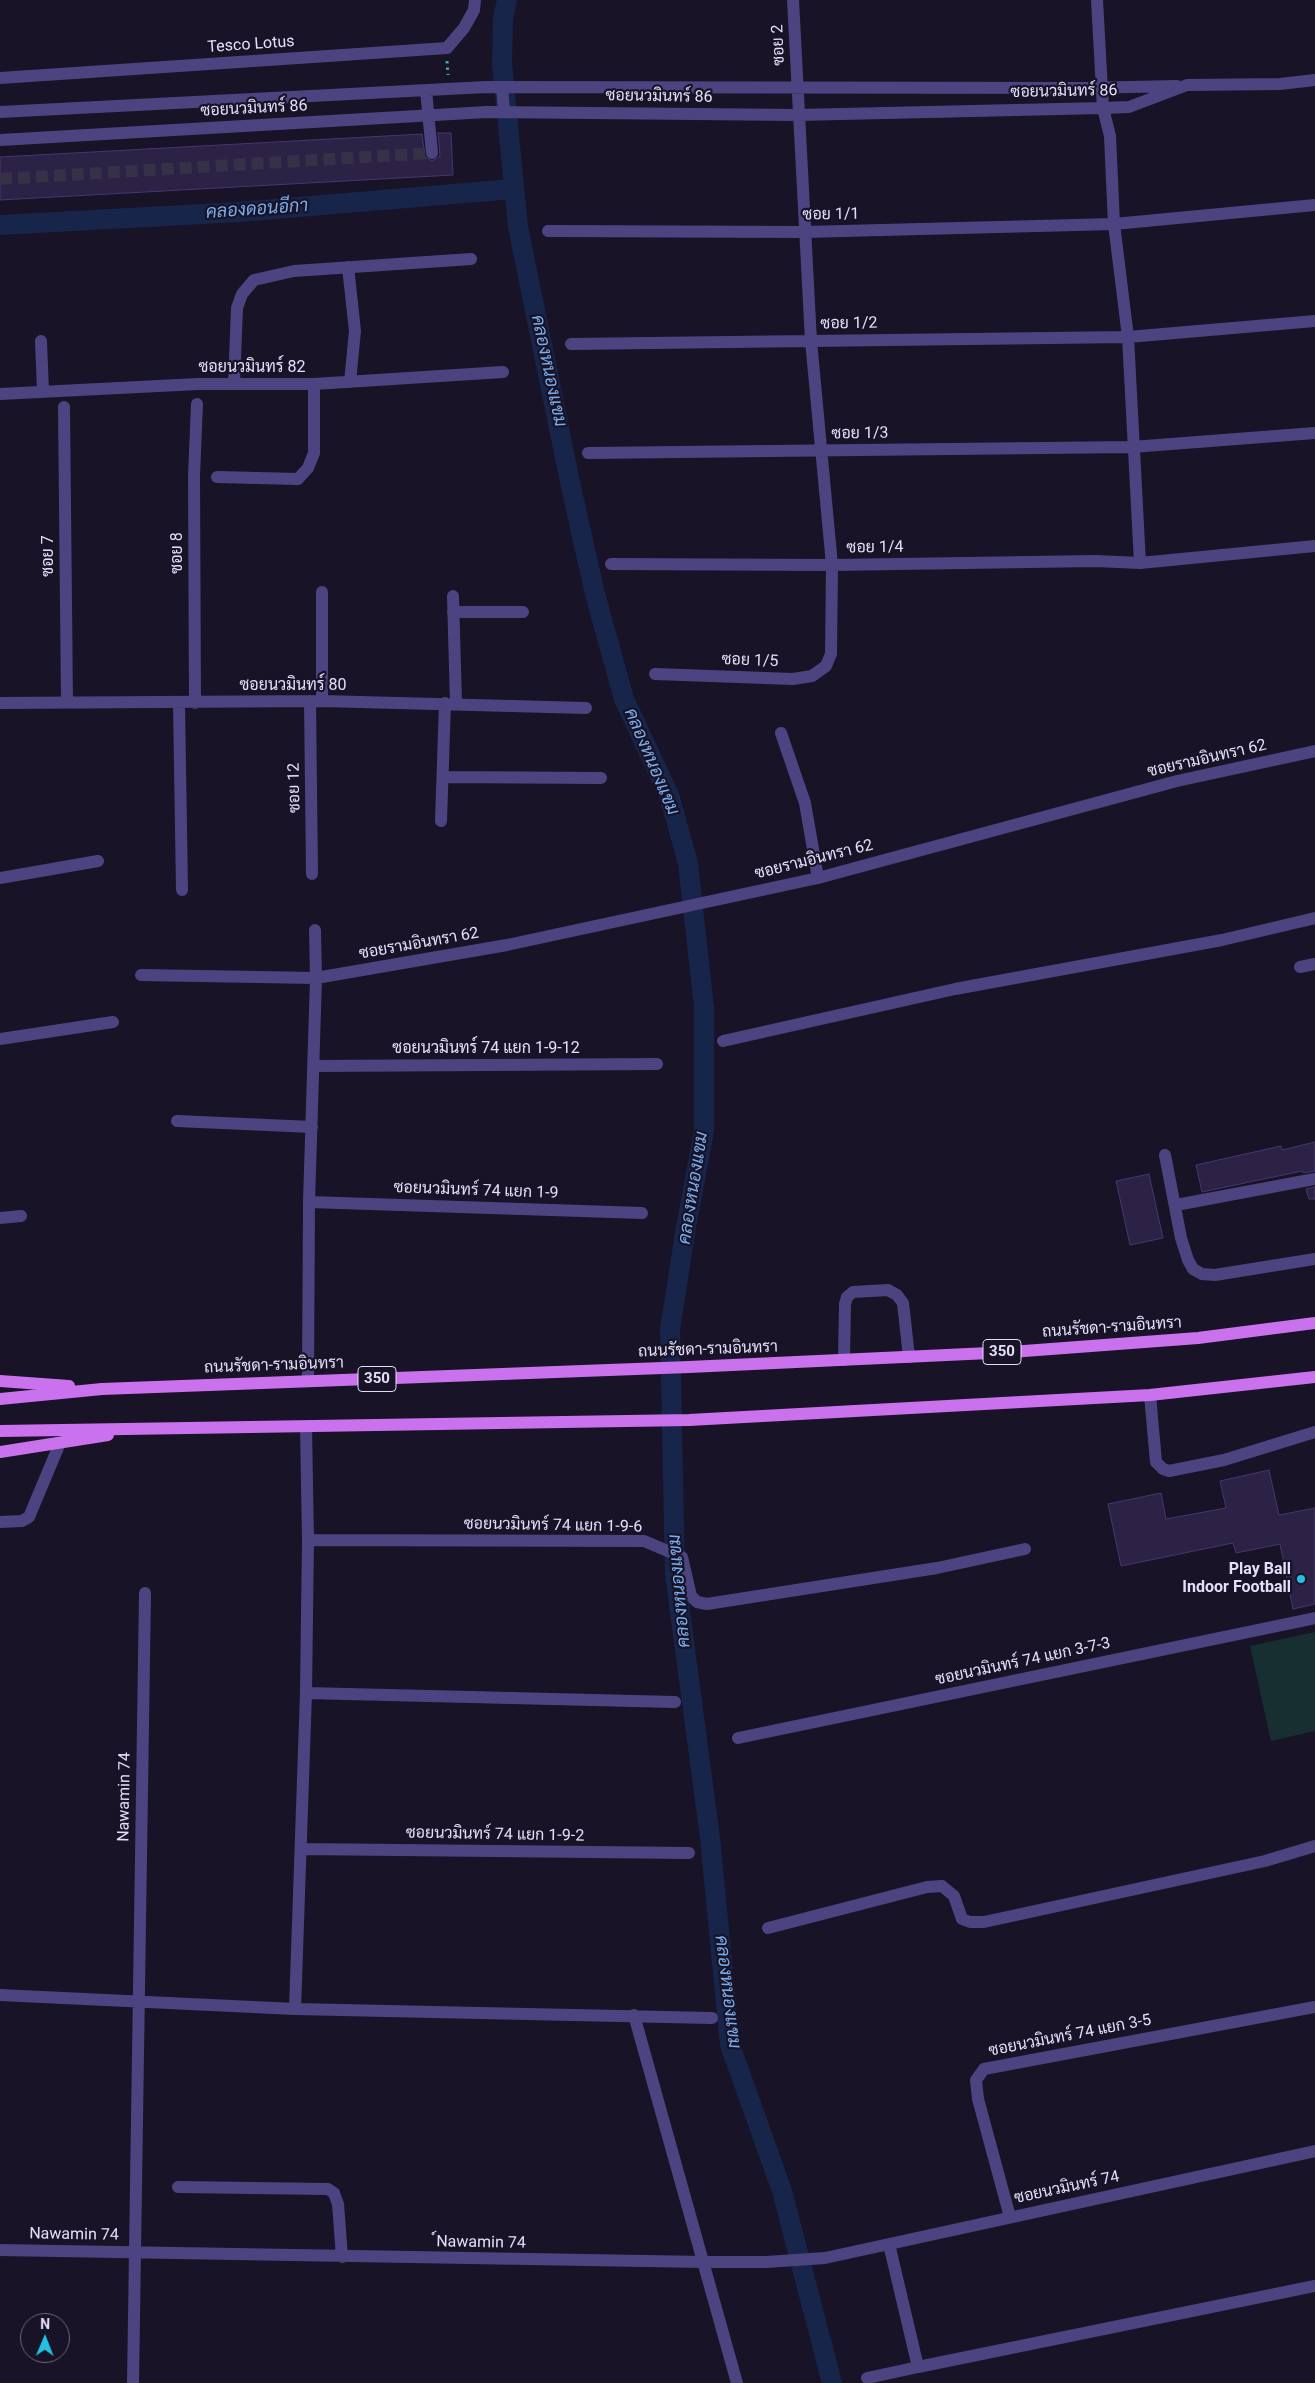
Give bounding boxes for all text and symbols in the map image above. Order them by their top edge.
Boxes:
street label: ซอย 2 [769,24,789,66]
street label: Tesco Lotus [207,32,295,58]
street label: ซอยนวมินทร์ 86 [1010,81,1118,103]
street label: ซอยนวมินทร์ 86 [605,86,713,108]
street label: ซอยนวมินทร์ 86 [200,97,308,121]
water label: คลองดอนอีกา [205,196,309,224]
street label: ซอย 1/1 [802,205,860,225]
water label: คลองหนองแขม [526,313,570,429]
street label: ซอย 1/2 [820,314,878,334]
street label: ซอยนวมินทร์ 82 [198,358,306,378]
street label: ซอย 1/3 [831,424,889,444]
street label: ซอย 8 [168,532,188,574]
street label: ซอย 7 [39,535,59,577]
street label: ซอย 1/4 [846,538,904,558]
street label: ซอย 1/5 [721,650,779,672]
street label: ซอยนวมินทร์ 80 [239,676,347,696]
water label: คลองหนองแขม [619,705,683,819]
street label: ซอยรามอินทรา 62 [1146,736,1268,782]
street label: ซอย 12 [285,763,305,813]
street label: ซอยรามอินทรา 62 [753,836,875,884]
street label: ซอยรามอินทรา 62 [358,924,480,964]
street label: ซอยนวมินทร์ 74 แยก 1-9-12 [392,1039,580,1059]
water label: คลองหนองแขม [674,1130,714,1246]
street label: ซอยนวมินทร์ 74 แยก 1-9 [393,1179,559,1203]
street label: ถนนรัชดา-รามอินทรา [1042,1314,1182,1342]
street label: ถนนรัชดา-รามอินทรา [638,1338,778,1362]
road number: 350 [983,1340,1021,1364]
street label: ถนนรัชดา-รามอินทรา [204,1354,344,1378]
road number: 350 [358,1366,396,1392]
street label: ซอยนวมินทร์ 74 แยก 1-9-6 [464,1515,642,1537]
water label: คลองหนองแขม [664,1533,696,1649]
place label: Play Ball Indoor Football [1182,1560,1291,1598]
marker: Play Ball Indoor Football [1295,1573,1307,1585]
street label: ซอยนวมินทร์ 74 แยก 3-7-3 [934,1634,1112,1690]
street label: Nawamin 74 [115,1752,135,1842]
street label: ซอยนวมินทร์ 74 แยก 1-9-2 [406,1824,584,1846]
water label: คลองหนองแขม [709,1934,745,2050]
street label: ซอยนวมินทร์ 74 แยก 3-5 [987,2011,1153,2061]
street label: ซอยนวมินทร์ 74 [1013,2167,1121,2209]
street label: Nawamin 74 [29,2225,119,2245]
street label: ์Nawamin 74 [436,2233,526,2253]
north arrow [20,2313,70,2363]
text: N [40,2316,50,2332]

